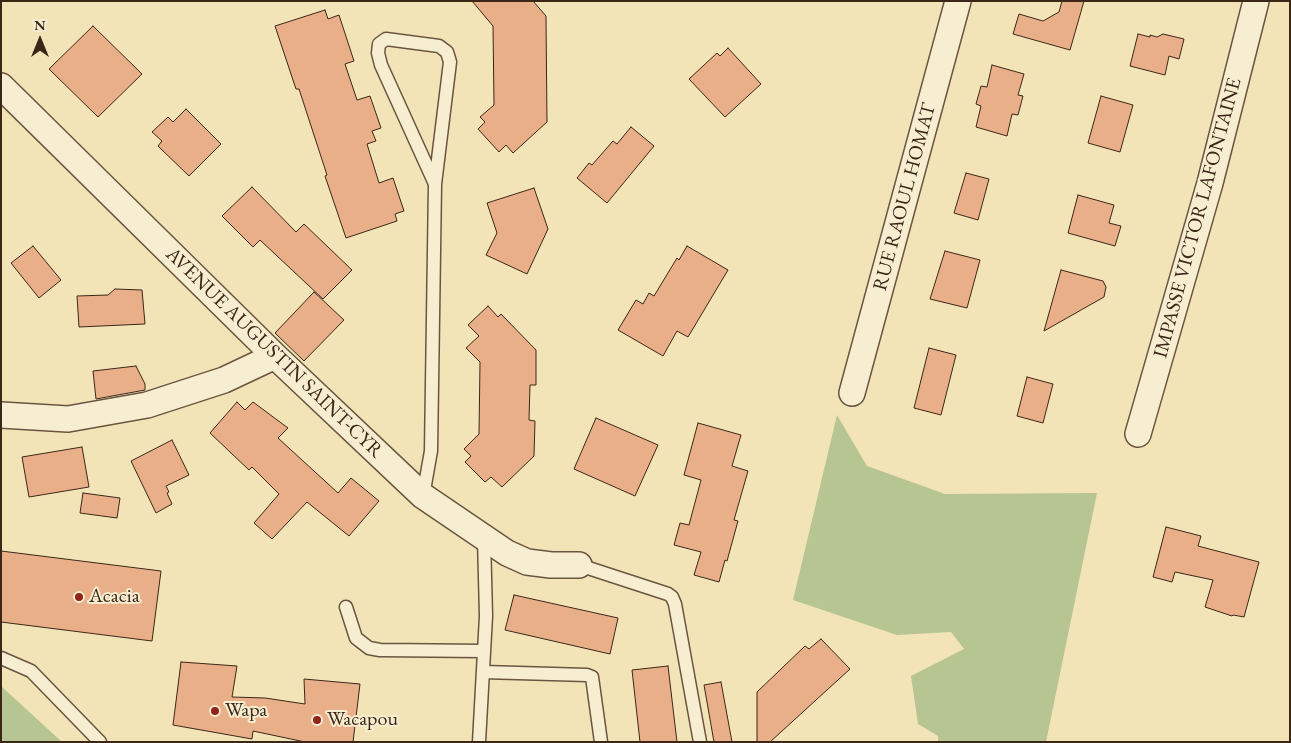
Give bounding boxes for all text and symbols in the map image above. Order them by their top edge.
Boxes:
north arrow [15,15,65,65]
text: N [34,16,46,34]
street label: IMPASSE VICTOR LAFONTAINE [1149,75,1247,361]
street label: RUE RAOUL HOMAT [868,101,942,293]
street label: AVENUE AUGUSTIN SAINT-CYR [160,243,388,463]
place label: Acacia [89,585,140,609]
marker: Acacia [73,591,85,603]
place label: Wapa [225,699,267,723]
marker: Wapa [209,705,221,717]
place label: Wacapou [327,708,398,732]
marker: Wacapou [311,714,323,726]

